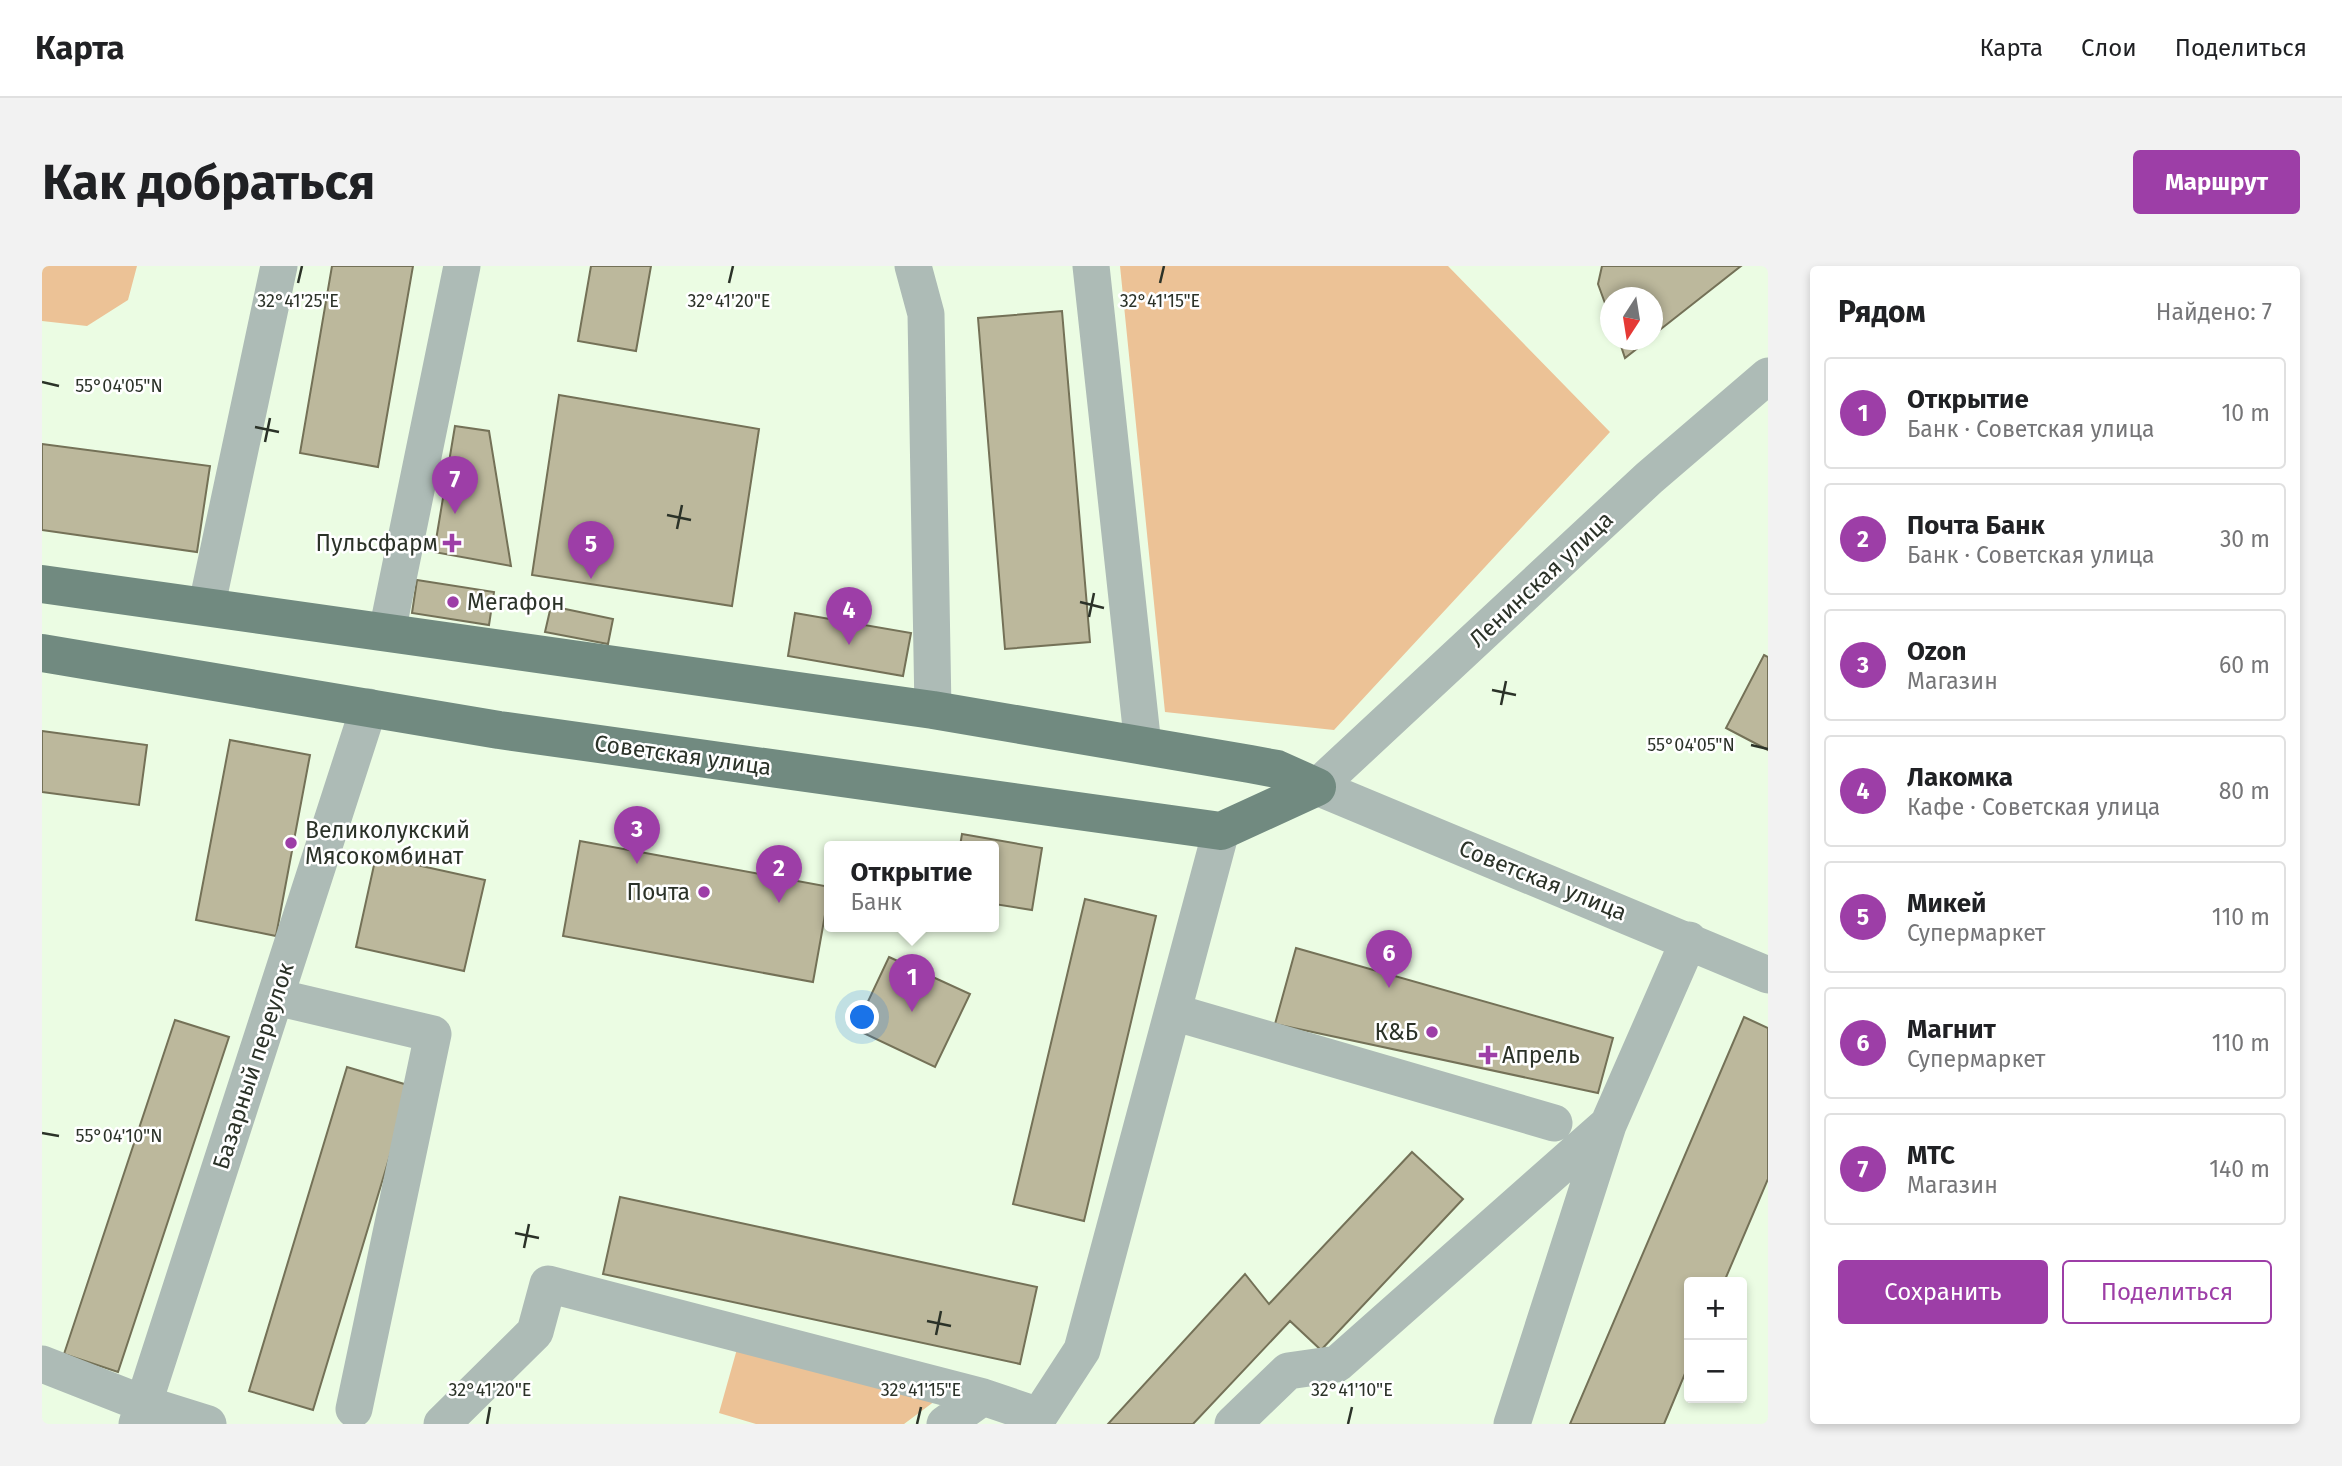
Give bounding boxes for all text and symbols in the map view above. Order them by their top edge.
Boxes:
text: Карта [35,28,125,68]
text: Карта [1979,34,2043,62]
text: Слои [2081,34,2137,62]
text: Поделиться [2175,34,2307,62]
button: Маршрут [2133,150,2300,214]
text: Как добраться [42,153,375,212]
north arrow [1600,287,1663,350]
text: 32°41'25"E [257,290,339,312]
text: 32°41'20"E [688,290,770,312]
text: 32°41'15"E [1120,290,1200,312]
text: Рядом [1838,294,1926,330]
text: Найдено: 7 [2156,298,2272,326]
text: 55°04'05"N [75,375,163,397]
text: Открытие [1907,384,2029,415]
text: 1 [1858,399,1868,427]
text: 10 m [2221,399,2270,427]
text: Банк · Советская улица [1907,415,2155,443]
pin: 7 [432,456,478,514]
street label: Ленинская улица [1463,505,1619,653]
text: Почта Банк [1907,510,2045,541]
pin: 5 [568,521,614,579]
text: 2 [1857,525,1869,553]
text: 30 m [2220,525,2270,553]
place label: Пульсфарм [316,529,438,557]
marker: Пульсфарм [444,535,460,551]
text: Банк · Советская улица [1907,541,2155,569]
pin: 4 [826,587,872,645]
place label: Мегафон [467,588,565,616]
marker: Мегафон [445,594,461,610]
text: Ozon [1907,636,1967,667]
text: 3 [1857,651,1869,679]
text: 60 m [2219,651,2270,679]
text: Магазин [1907,667,1998,695]
street label: Советская улица [593,729,773,781]
text: 55°04'05"N [1647,734,1735,756]
text: Лакомка [1907,762,2013,793]
text: 4 [1857,777,1870,805]
text: 80 m [2219,777,2270,805]
text: Кафе · Советская улица [1907,793,2160,821]
pin: 3 [614,806,660,864]
place label: Великолукский Мясокомбинат [305,816,470,870]
street label: Советская улица [1455,834,1631,926]
marker: Великолукский Мясокомбинат [283,835,299,851]
popup [824,841,999,932]
pin: 2 [756,845,802,903]
text: Открытие [851,857,972,888]
place label: Почта [626,878,690,906]
marker: Почта [696,884,712,900]
text: Банк [851,888,902,916]
text: Микей [1907,888,1986,919]
text: 5 [1857,903,1869,931]
text: 110 m [2212,903,2270,931]
text: Супермаркет [1907,919,2045,947]
pin: 6 [1366,930,1412,988]
pin: 1 [889,954,935,1012]
street label: Базарный переулок [206,959,300,1173]
your location [845,1000,879,1034]
text: Магнит [1907,1014,1996,1045]
place label: К&Б [1375,1018,1418,1046]
marker: К&Б [1424,1024,1440,1040]
text: 6 [1857,1029,1869,1057]
text: 110 m [2212,1029,2270,1057]
place label: Апрель [1502,1041,1580,1069]
text: Супермаркет [1907,1045,2045,1073]
marker: Апрель [1480,1047,1496,1063]
text: 55°04'10"N [76,1125,162,1147]
text: МТС [1907,1140,1955,1171]
text: 7 [1858,1155,1868,1183]
text: 140 m [2209,1155,2270,1183]
text: Магазин [1907,1171,1998,1199]
button: Сохранить [1838,1260,2048,1324]
button: Поделиться [2062,1260,2272,1324]
map controls [1684,1277,1747,1403]
button: + [1684,1277,1747,1340]
button: − [1684,1340,1747,1403]
text: 32°41'20"E [449,1379,531,1401]
text: 32°41'15"E [881,1379,961,1401]
text: 32°41'10"E [1311,1379,1393,1401]

